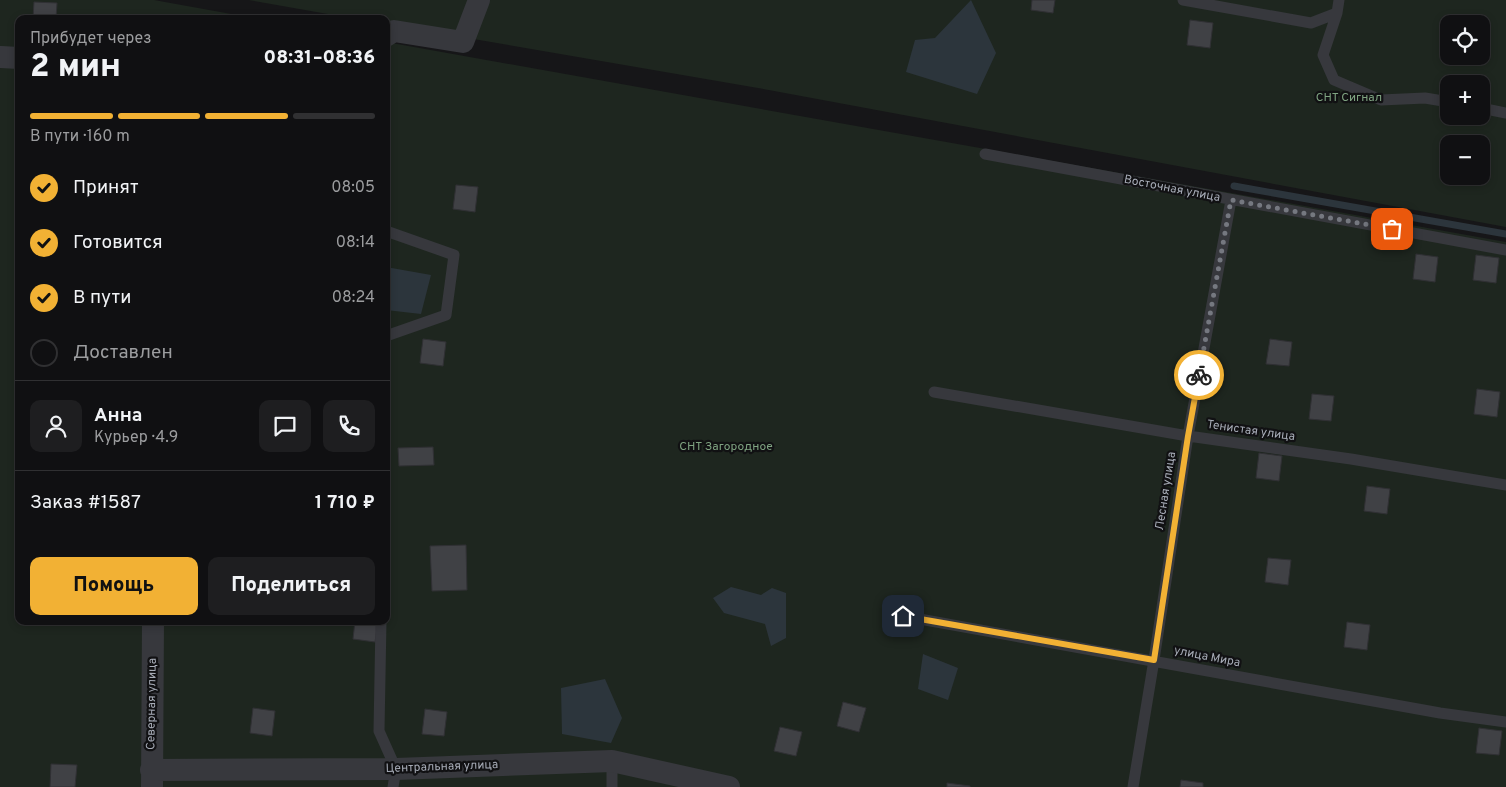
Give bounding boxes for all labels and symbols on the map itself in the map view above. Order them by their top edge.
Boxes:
park label: СНТ Сигнал [1316,90,1382,106]
street label: Восточная улица [1123,172,1221,206]
pin [1371,208,1413,250]
courier [1174,350,1224,400]
street label: Тенистая улица [1206,417,1296,445]
park label: СНТ Загородное [679,439,773,455]
street label: Лесная улица [1152,450,1180,532]
pin [882,595,924,637]
street label: улица Мира [1172,643,1242,671]
street label: Северная улица [143,658,161,750]
street label: Центральная улица [385,757,499,777]

